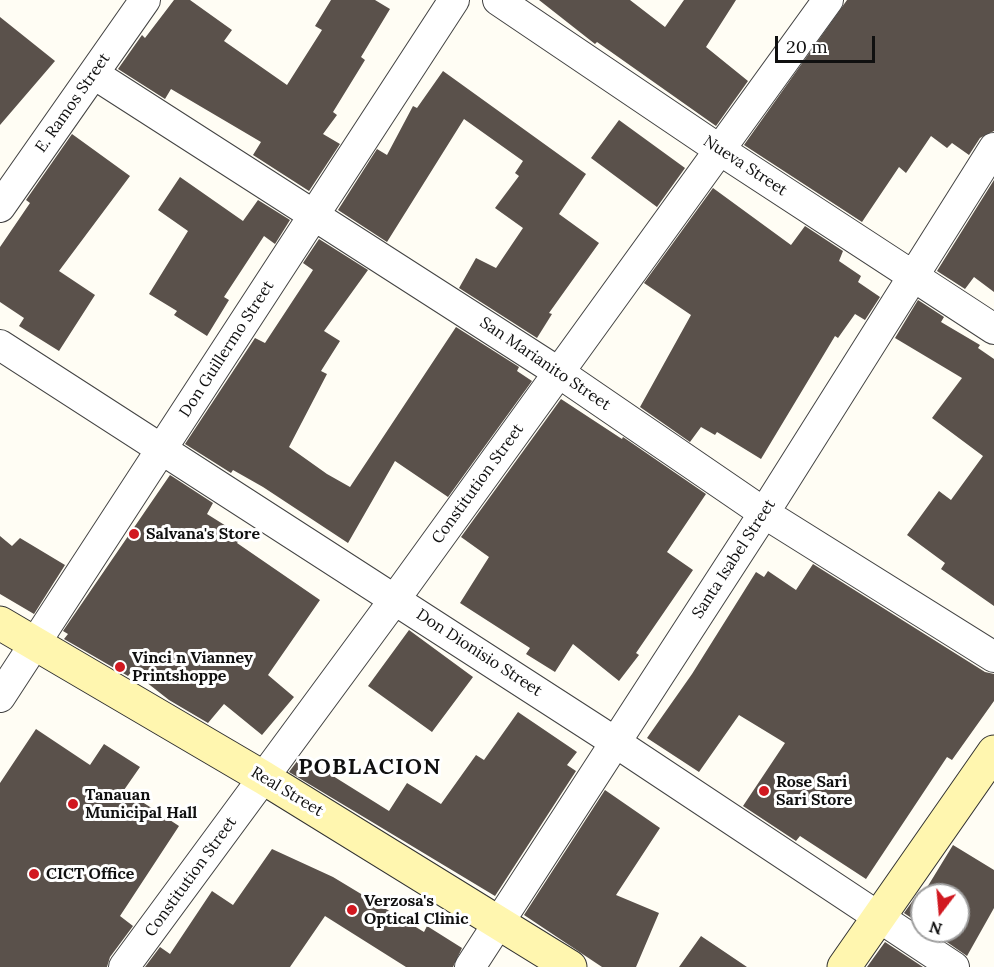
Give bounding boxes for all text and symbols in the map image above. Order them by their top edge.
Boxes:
scale bar [778,24,878,62]
text: 20 m [786,35,828,58]
street label: E. Ramos Street [32,50,114,156]
street label: Nueva Street [699,132,791,200]
street label: Don Guillermo Street [176,277,278,421]
street label: San Marianito Street [476,313,614,415]
street label: Constitution Street [428,420,528,548]
street label: Santa Isabel Street [688,496,780,622]
place label: Salvana's Store [146,524,260,544]
marker: Salvana's Store [127,527,141,541]
street label: Don Dionisio Street [413,605,545,701]
place label: Vinci n Vianney Printshoppe [132,648,253,686]
marker: Vinci n Vianney Printshoppe [113,660,127,674]
district label: POBLACION [298,755,442,781]
street label: Real Street [247,763,327,821]
place label: Rose Sari Sari Store [776,772,852,810]
marker: Rose Sari Sari Store [757,784,771,798]
place label: Tanauan Municipal Hall [85,785,197,823]
marker: Tanauan Municipal Hall [66,797,80,811]
street label: Constitution Street [141,813,241,941]
place label: CICT Office [46,864,134,884]
marker: CICT Office [27,867,41,881]
north arrow [910,883,970,943]
place label: Verzosa's Optical Clinic [364,891,469,929]
marker: Verzosa's Optical Clinic [345,903,359,917]
text: N [927,917,944,940]

